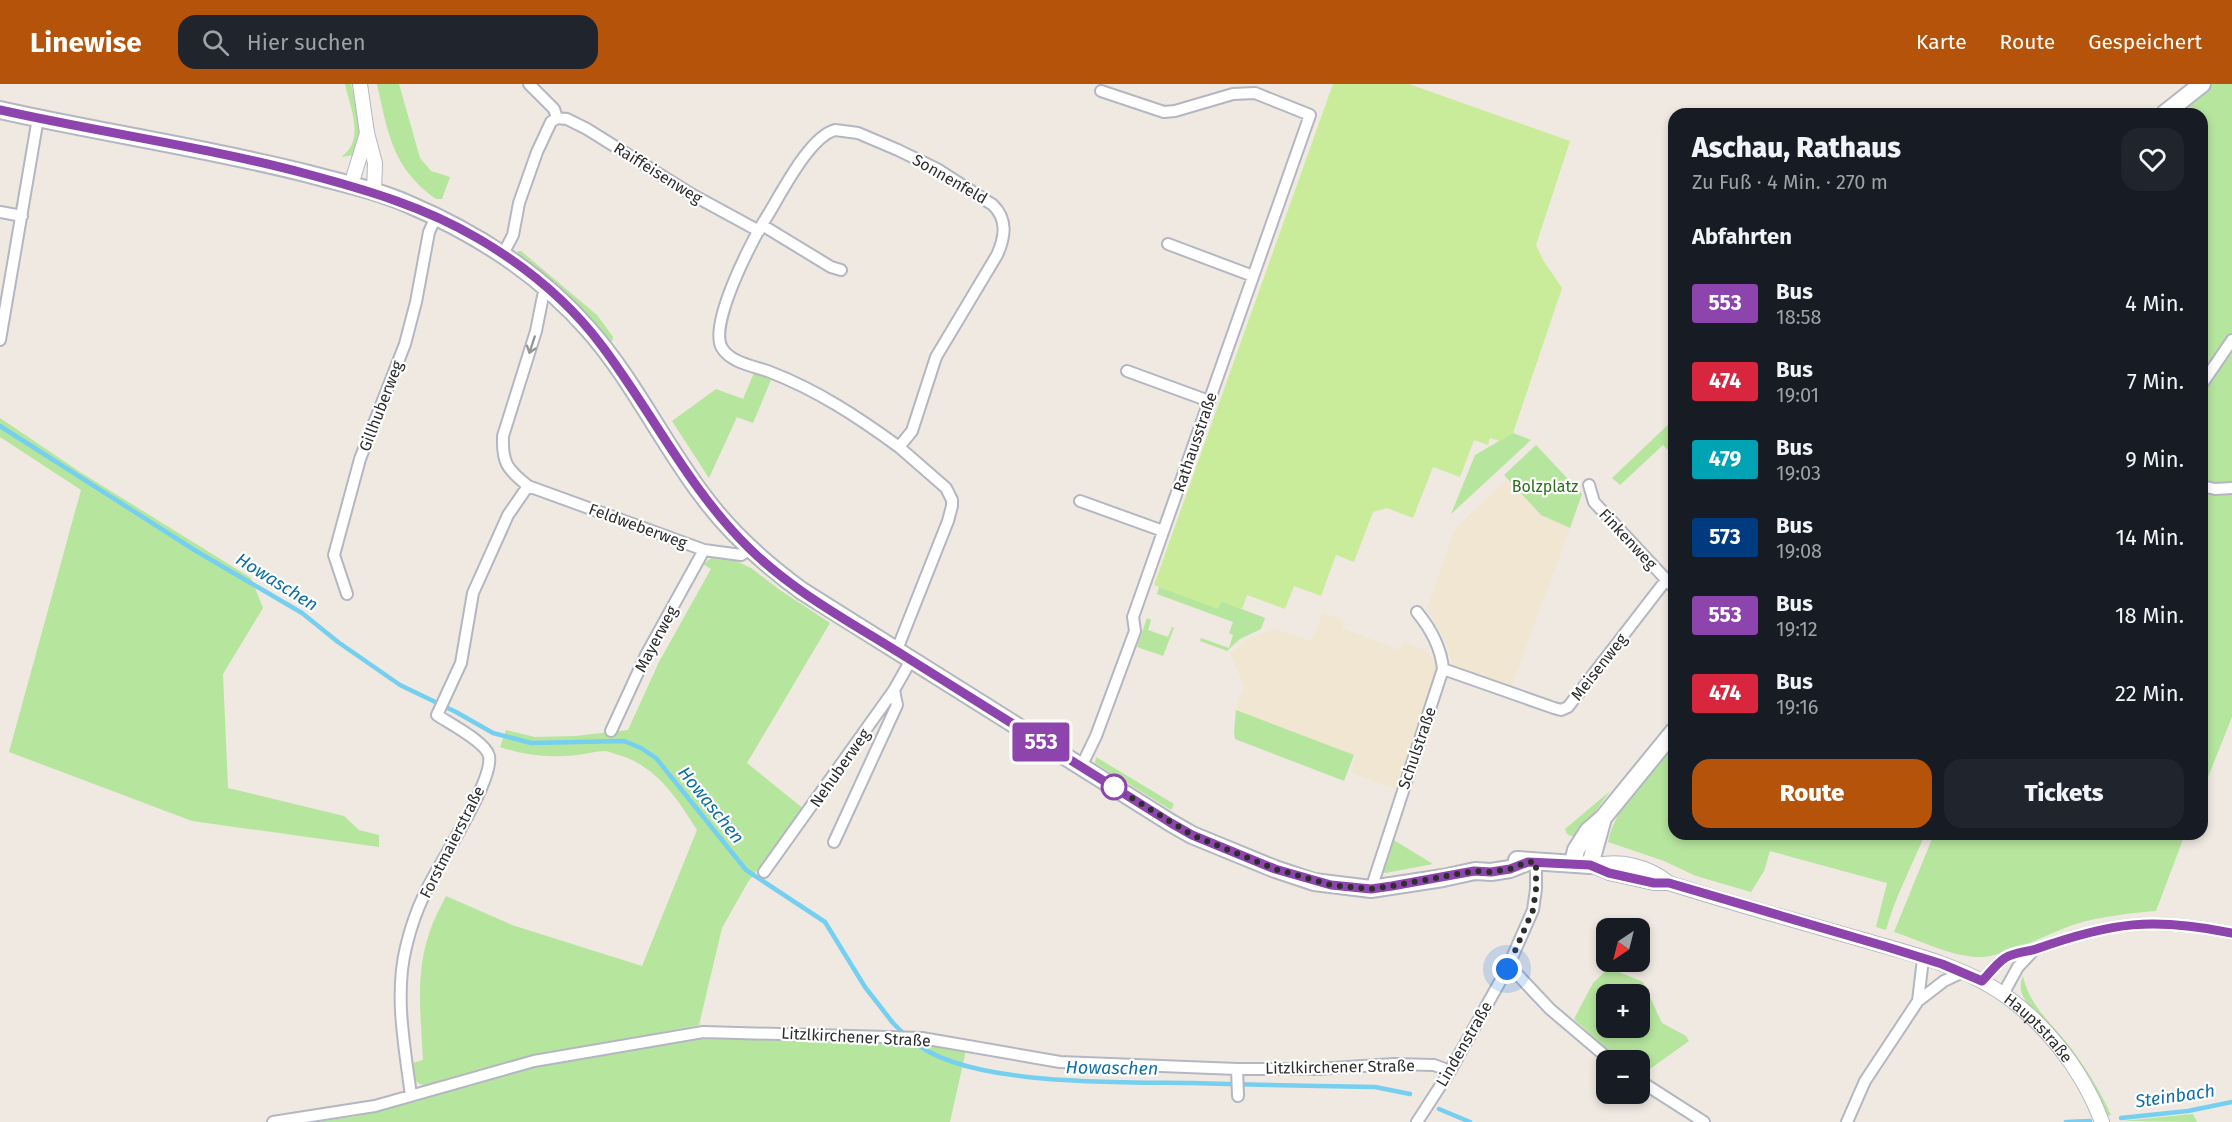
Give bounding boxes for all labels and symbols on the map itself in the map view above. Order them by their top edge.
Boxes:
street label: Raiffeisenweg [610,138,706,208]
street label: Sonnenfeld [909,150,991,208]
one-way arrow [526,335,537,354]
street label: Gillhuberweg [355,357,407,454]
street label: Rathausstraße [1169,390,1221,494]
park label: Bolzplatz [1512,477,1578,496]
street label: Feldweberweg [586,499,690,553]
street label: Finkenweg [1595,505,1661,574]
water label: Howaschen [232,548,322,616]
street label: Mayerweg [631,602,682,675]
street label: Meisenweg [1567,629,1631,704]
street label: Schulstraße [1394,704,1440,792]
line badge: 553 [1006,722,1076,762]
street label: Nehuberweg [806,725,874,811]
water label: Howaschen [673,762,749,848]
unlabelled marker [1101,774,1127,800]
street label: Forstmaierstraße [416,783,488,901]
north arrow [1596,918,1650,972]
your location [1492,954,1522,984]
street label: Hauptstraße [2001,989,2077,1066]
street label: Lindenstraße [1432,998,1496,1090]
street label: Litzlkirchener Straße [781,1024,931,1050]
water label: Howaschen [1066,1056,1158,1080]
street label: Litzlkirchener Straße [1265,1056,1415,1078]
water label: Steinbach [2133,1080,2216,1113]

